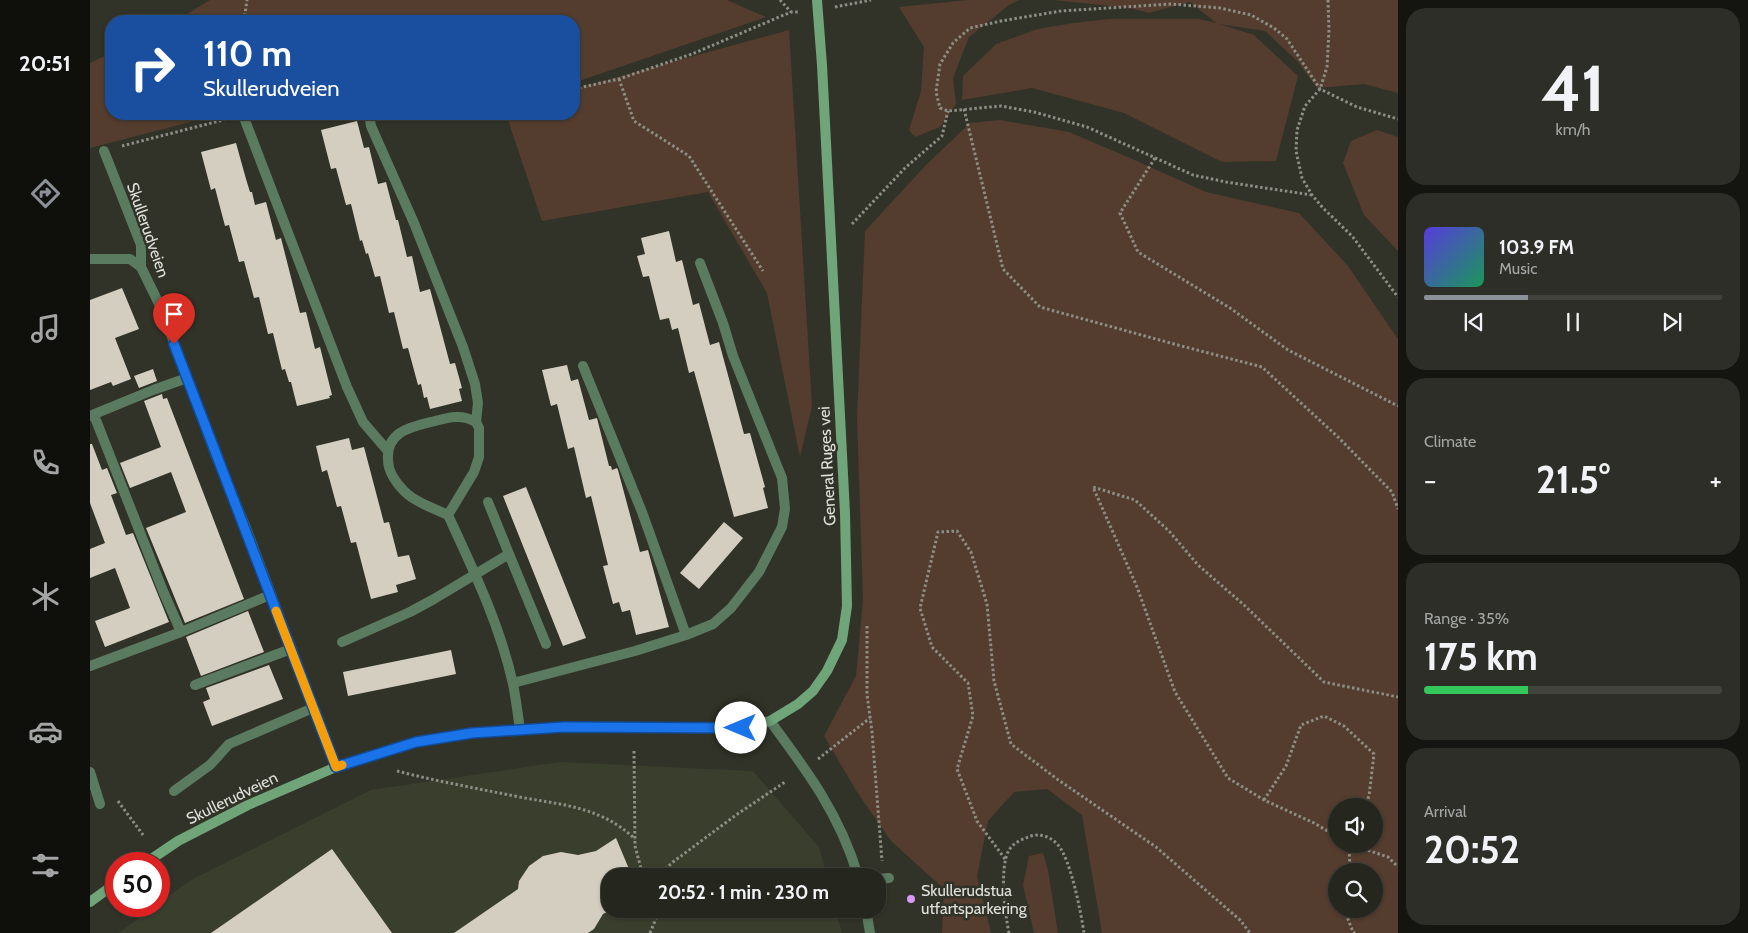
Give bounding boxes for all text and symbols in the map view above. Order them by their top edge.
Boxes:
text: 110 m [203,32,292,75]
icon: right [120,35,185,100]
text: 41 [1541,48,1605,127]
text: 20:51 [19,50,71,77]
text: Skullerudveien [203,75,339,102]
text: km/h [1555,120,1591,139]
icon: directions [28,176,63,211]
street label: Skullerudveien [123,180,173,280]
text: 103.9 FM [1499,236,1574,259]
text: Music [1499,259,1537,278]
pin [153,293,195,344]
icon: arrive [160,300,188,328]
icon: previous [1460,308,1488,336]
icon: pause [1559,308,1587,336]
icon: next [1658,308,1686,336]
icon: music [28,311,63,346]
street label: General Ruges vei [814,406,840,526]
text: Climate [1424,432,1476,451]
icon: phone [28,445,63,480]
text: 21.5° [1536,456,1610,503]
text: − [1424,463,1436,497]
text: + [1710,463,1722,497]
icon: climate [28,579,63,614]
text: Range · 35% [1424,609,1509,628]
text: 175 km [1424,633,1538,680]
position arrow [714,701,766,753]
icon: car [28,714,63,749]
street label: Skullerudveien [183,768,281,828]
map controls [1328,798,1383,918]
button: sound [1328,798,1383,853]
text: Arrival [1424,802,1467,821]
text: 20:52 [1424,826,1520,873]
icon: filters [28,848,63,883]
speed limit sign: 50 [105,852,170,917]
button: search [1328,863,1383,918]
text: 20:52 · 1 min · 230 m [658,881,829,904]
place label: Skullerudstua utfartsparkering [921,881,1028,918]
marker: Skullerudstua utfartsparkering [905,893,917,905]

